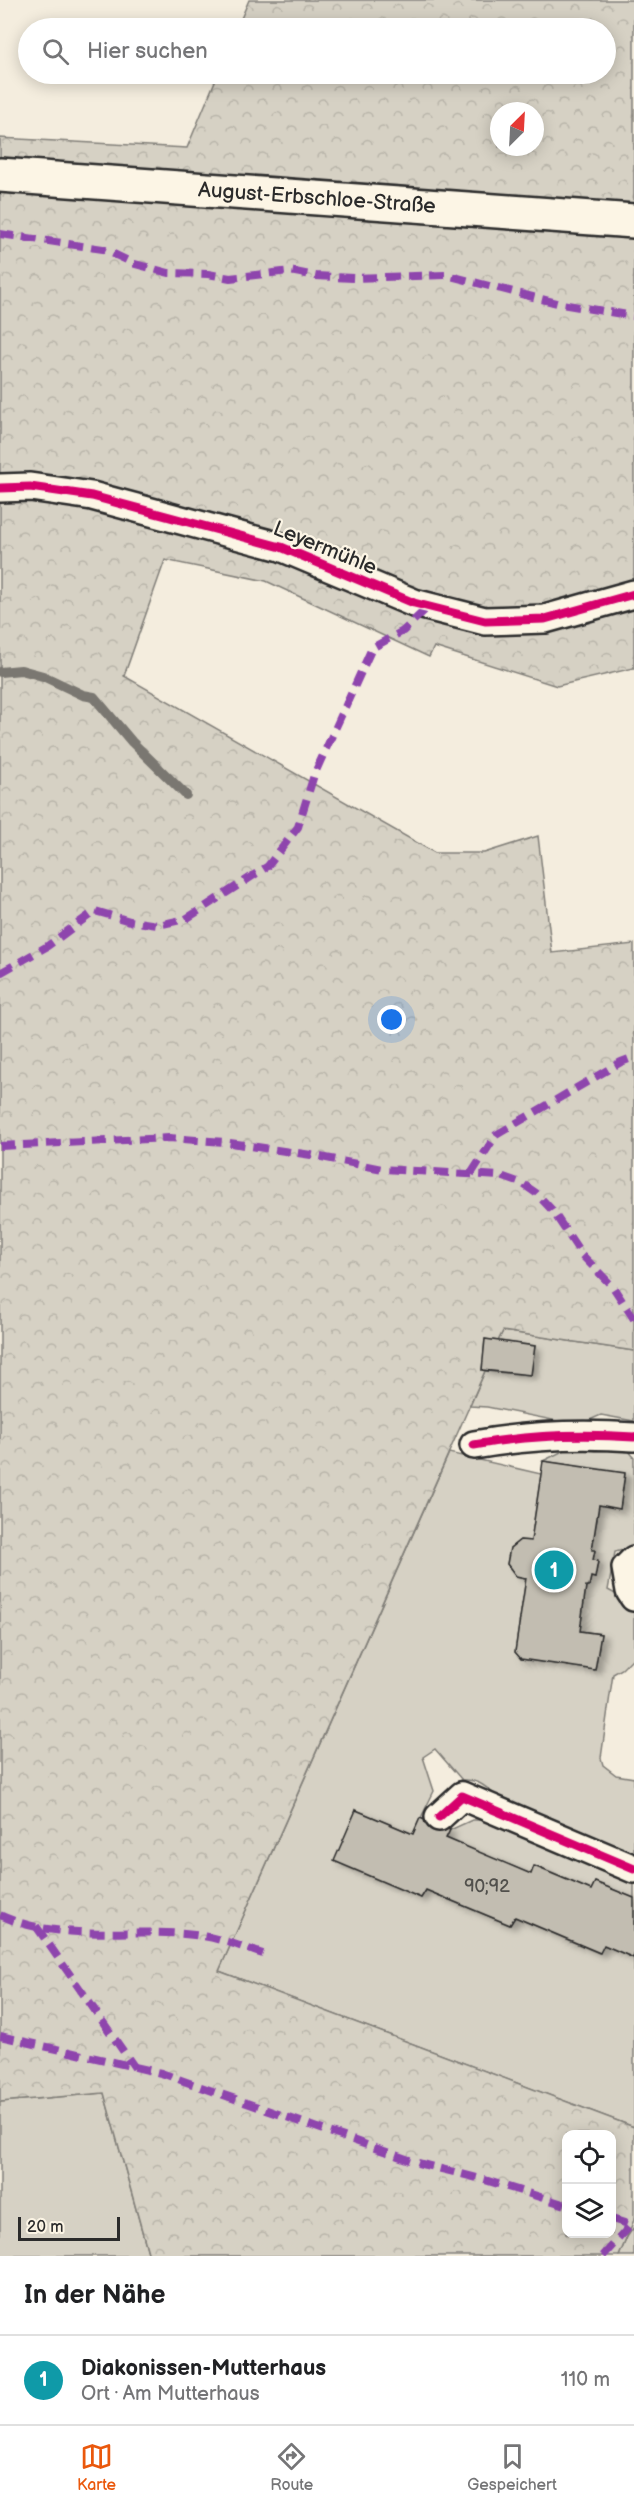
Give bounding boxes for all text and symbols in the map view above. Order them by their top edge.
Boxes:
search box [18,18,616,84]
icon: search [39,35,72,68]
text: Hier suchen [87,38,208,65]
north arrow [490,102,544,156]
street label: August-Erbschloe-Straße [197,177,437,219]
street label: Leyermühle [269,516,381,580]
your location [377,1005,406,1034]
pin: 1 [534,1548,574,1592]
house number: 90;92 [464,1876,510,1897]
map controls [562,2130,616,2238]
button: locate [562,2130,616,2184]
button: layers [562,2184,616,2238]
scale bar [18,2214,120,2242]
text: 20 m [27,2218,63,2237]
text: In der Nähe [24,2280,166,2311]
text: Diakonissen-Mutterhaus [81,2355,326,2382]
text: 1 [39,2368,48,2392]
text: 110 m [561,2368,610,2392]
text: Ort · Am Mutterhaus [81,2382,260,2406]
tab: Karte [77,2440,116,2495]
tab: Route [270,2440,313,2495]
tab: Gespeichert [467,2440,557,2495]

